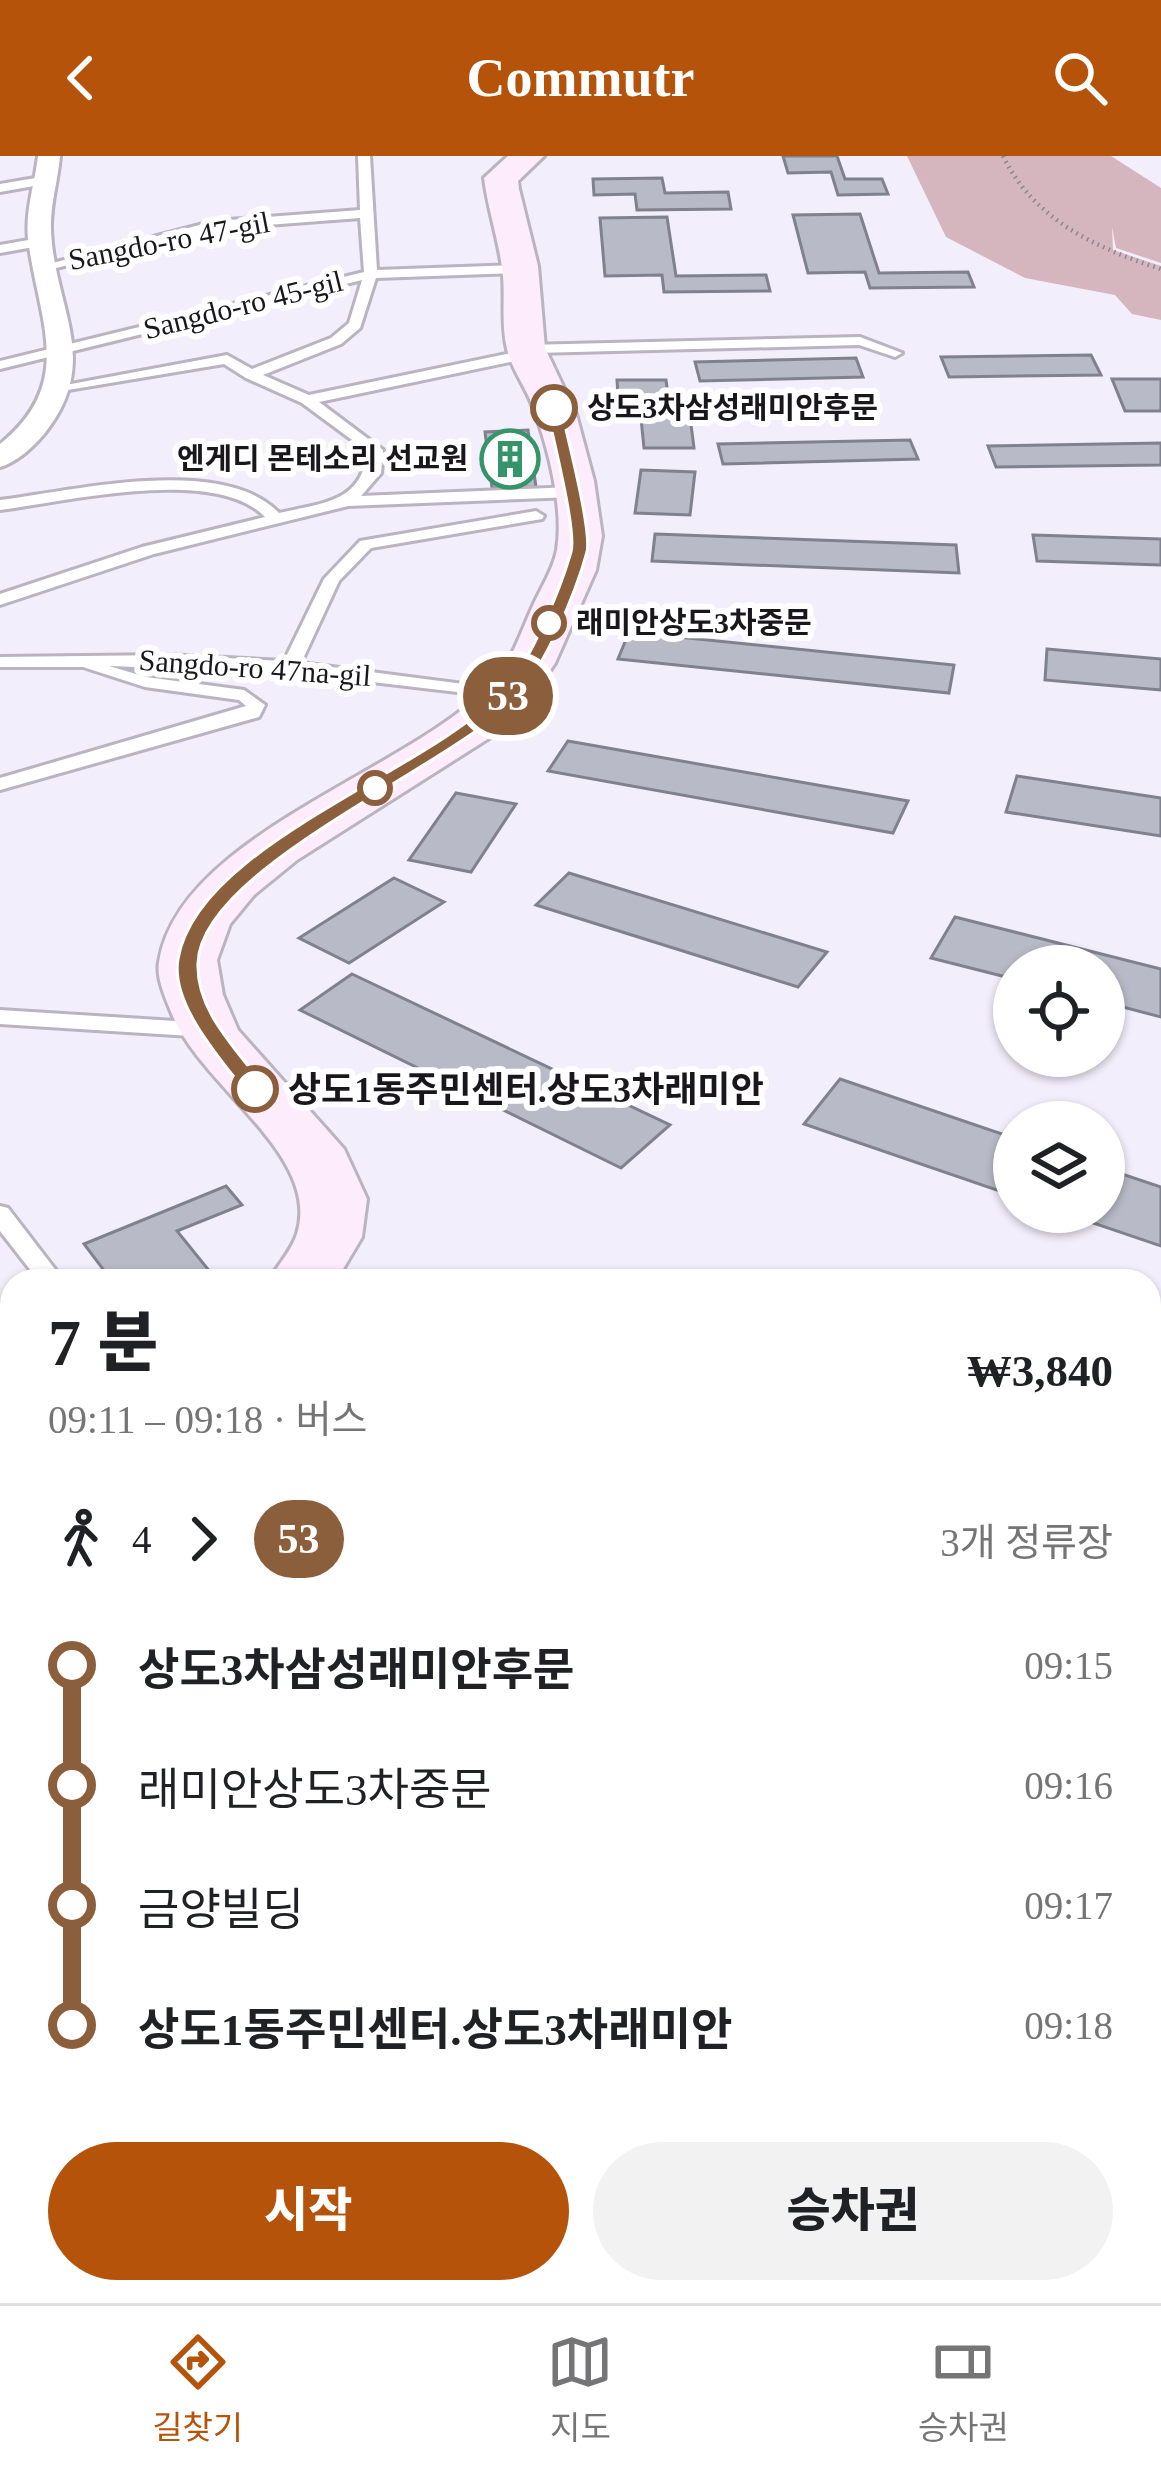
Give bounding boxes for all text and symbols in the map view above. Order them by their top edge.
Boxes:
icon: back [48,45,114,111]
icon: search [1047,45,1113,111]
text: Commutr [467,48,694,108]
street label: Sangdo-ro 47-gil [66,205,272,276]
street label: Sangdo-ro 45-gil [140,264,346,345]
marker: 상도3차삼성래미안후문 [532,386,576,430]
place label: 상도3차삼성래미안후문 [587,391,878,424]
building icon: 엔게디 몬테소리 선교원 [479,428,541,490]
place label: 엔게디 몬테소리 선교원 [177,442,468,475]
place label: 래미안상도3차중문 [576,606,812,639]
marker: 래미안상도3차중문 [533,607,565,639]
street label: Sangdo-ro 47na-gil [138,643,372,692]
line badge: 53 [454,657,562,735]
text: 53 [487,673,529,719]
unlabelled marker [359,772,391,804]
map controls [993,945,1125,1233]
button: locate [993,945,1125,1077]
marker: 상도1동주민센터.상도3차래미안 [233,1067,277,1111]
place label: 상도1동주민센터.상도3차래미안 [288,1070,764,1110]
button: layers [993,1101,1125,1233]
text: 7 분 [48,1306,158,1379]
text: ₩3,840 [967,1346,1113,1396]
text: 09:11 – 09:18 · 버스 [48,1398,367,1441]
icon: walk [48,1506,114,1572]
icon: forward [170,1506,236,1572]
text: 53 [278,1516,320,1562]
text: 4 [132,1518,152,1561]
text: 3개 정류장 [940,1521,1113,1564]
text: 09:15 [1024,1644,1113,1687]
text: 상도3차삼성래미안후문 [138,1645,575,1695]
text: 09:16 [1024,1764,1113,1807]
text: 래미안상도3차중문 [138,1765,492,1815]
text: 09:17 [1024,1884,1113,1927]
text: 금양빌딩 [138,1885,304,1935]
text: 09:18 [1024,2004,1113,2047]
text: 상도1동주민센터.상도3차래미안 [138,2005,732,2055]
button: 시작 [48,2142,569,2280]
button: 승차권 [593,2142,1113,2280]
tab: 길찾기 [152,2329,243,2449]
tab: 지도 [547,2329,613,2449]
tab: 승차권 [918,2329,1009,2449]

